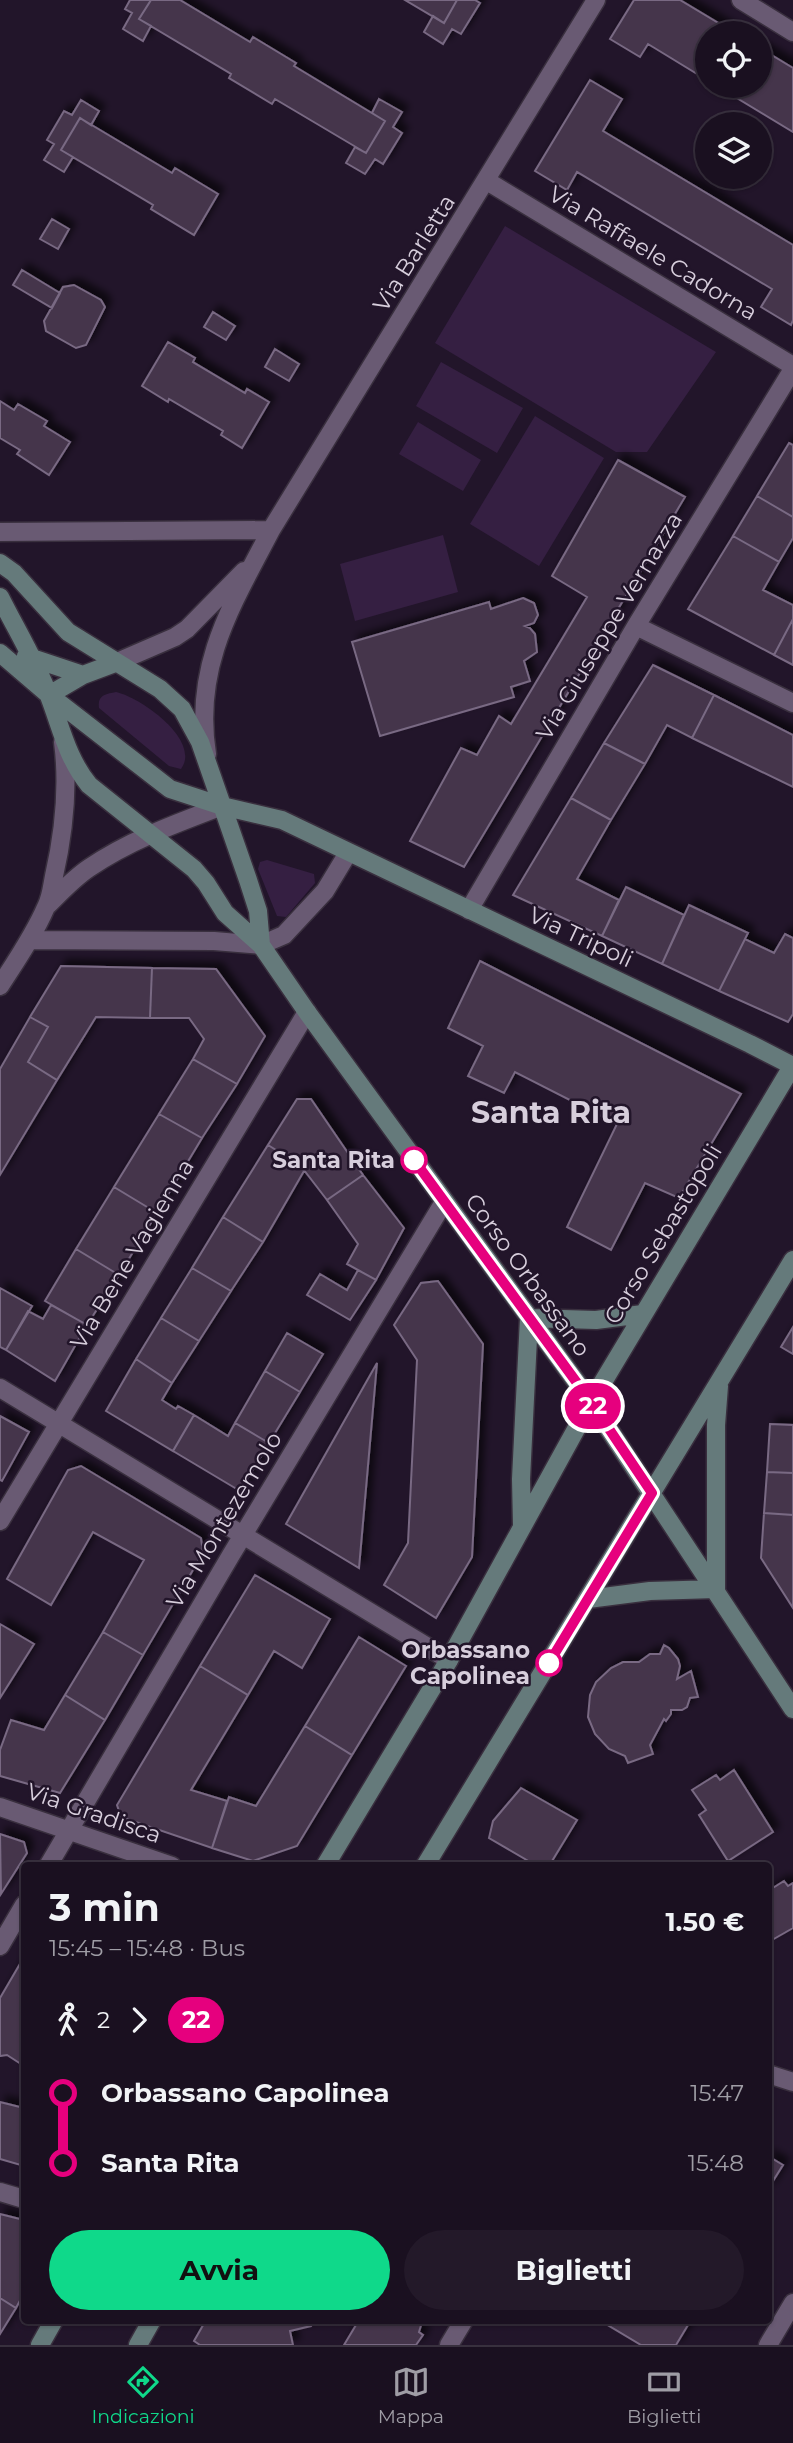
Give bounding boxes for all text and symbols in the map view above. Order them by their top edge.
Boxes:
map controls [695,21,772,189]
button: locate [695,21,772,98]
button: layers [695,112,772,189]
street label: Via Raffaele Cadorna [544,180,762,326]
street label: Via Barletta [367,189,461,317]
street label: Via Giuseppe Vernazza [530,507,688,745]
street label: Via Tripoli [524,901,638,973]
district label: Santa Rita [471,1094,631,1131]
street label: Corso Sebastopoli [598,1139,728,1329]
place label: Santa Rita [272,1146,395,1174]
marker: Santa Rita [401,1147,427,1173]
street label: Via Bene Vagienna [64,1154,200,1354]
street label: Corso Orbassano [460,1188,596,1362]
line badge: 22 [562,1383,624,1429]
text: 22 [579,1391,607,1420]
street label: Via Montezemolo [160,1427,288,1613]
place label: Orbassano Capolinea [401,1636,530,1690]
marker: Orbassano Capolinea [536,1650,562,1676]
street label: Via Gradisca [23,1777,165,1849]
text: 3 min [49,1884,160,1931]
text: 1.50 € [665,1906,744,1938]
text: 15:45 – 15:48 · Bus [49,1934,245,1962]
icon: walk [49,2001,87,2039]
icon: forward [120,2001,158,2039]
text: 22 [182,2005,210,2034]
text: 2 [97,2006,110,2034]
text: Orbassano Capolinea [101,2077,389,2109]
text: 15:47 [690,2079,744,2107]
text: Santa Rita [101,2147,240,2179]
text: 15:48 [688,2149,744,2177]
button: Avvia [49,2230,390,2310]
button: Biglietti [404,2230,744,2310]
tab: Indicazioni [92,2363,195,2428]
tab: Mappa [378,2363,444,2428]
tab: Biglietti [627,2363,701,2428]

